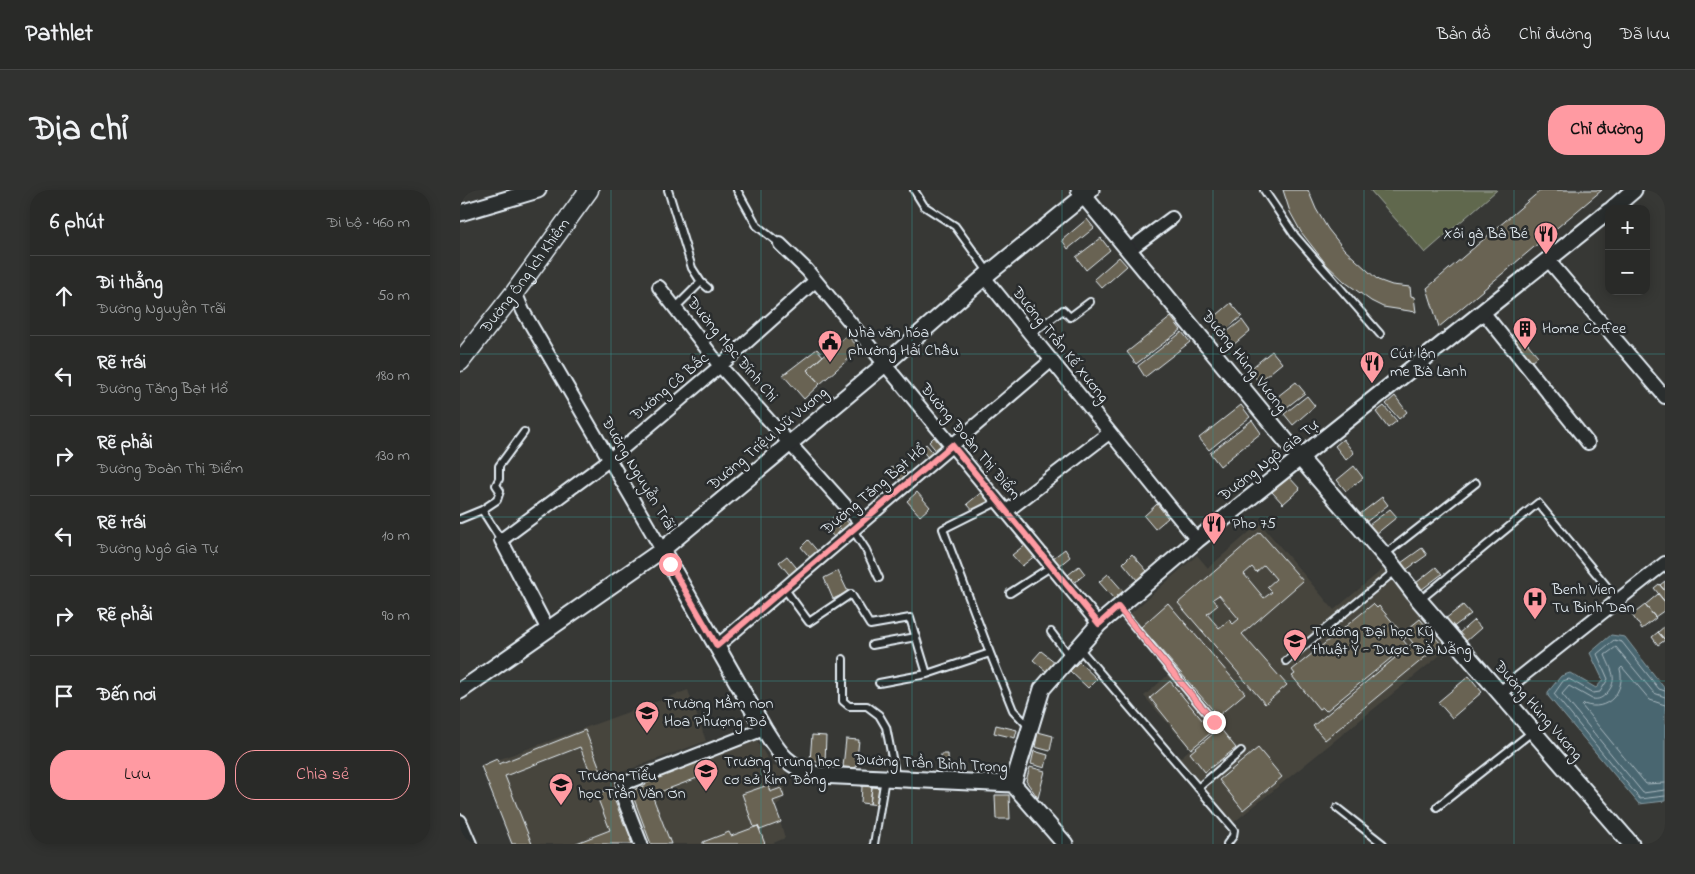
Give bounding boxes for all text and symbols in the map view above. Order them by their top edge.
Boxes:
text: Pathlet [25,17,93,52]
text: Bản đồ [1437,22,1491,48]
text: Chỉ đường [1519,22,1592,48]
text: Đã lưu [1620,22,1670,48]
text: Địa chỉ [30,105,128,156]
button: Chỉ đường [1548,105,1665,155]
map controls [1605,205,1650,295]
button: + [1605,205,1650,250]
text: 6 phút [50,208,104,238]
text: Đi bộ · 460 m [327,211,410,235]
street label: Đường Ông Ích Khiêm [474,214,576,340]
restaurant icon: Xôi gà Bà Bé [1533,221,1559,255]
place label: Xôi gà Bà Bé [1443,222,1529,246]
button: − [1605,250,1650,295]
text: Đi thẳng [97,270,163,297]
street label: Đường Trần Kế Xương [1005,281,1115,408]
icon: ahead [50,282,78,310]
text: 50 m [378,284,410,308]
street label: Đường Mạc Đĩnh Chi [680,291,783,408]
text: Đường Nguyễn Trãi [97,297,226,321]
street label: Đường Hùng Vương [1194,305,1293,418]
building icon: Home Coffee [1512,316,1538,350]
place label: Home Coffee [1542,317,1627,341]
place label: Nhà văn hóa phường Hải Châu [848,321,959,363]
public building icon: Nhà văn hóa phường Hải Châu [817,329,843,363]
place label: Cút lộn me Bà Lanh [1390,342,1467,384]
street label: Đường Cô Bắc [625,346,715,428]
text: Rẽ trái [97,350,146,377]
restaurant icon: Cút lộn me Bà Lanh [1359,350,1385,384]
icon: left [50,362,78,390]
text: 180 m [376,364,410,388]
text: Đường Tăng Bạt Hổ [97,377,228,401]
street label: Đường Đoàn Thị Điểm [913,378,1026,506]
street label: Đường Triệu Nữ Vương [702,381,833,497]
street label: Đường Nguyễn Trãi [594,412,682,536]
street label: Đường Ngô Gia Tự [1213,414,1324,508]
text: Rẽ phải [97,430,153,457]
street label: Đường Tăng Bạt Hổ [815,439,932,542]
icon: right [50,442,78,470]
text: 130 m [375,444,410,468]
text: Đường Đoàn Thị Điểm [97,457,243,481]
text: Rẽ trái [97,510,146,537]
restaurant icon: Pho 75 [1201,511,1227,545]
place label: Pho 75 [1232,512,1276,536]
icon: left [50,522,78,550]
text: 10 m [382,524,410,548]
text: Đường Ngô Gia Tự [97,537,218,561]
route start [659,553,682,576]
place label: Benh Vien Tu Binh Dan [1551,578,1635,620]
hospital icon: Benh Vien Tu Binh Dan [1522,586,1548,620]
icon: right [50,602,78,630]
text: Rẽ phải [97,602,153,629]
text: 90 m [382,604,410,628]
place label: Trường Đại học Kỹ thuật Y - Dược Đà Nẵng [1312,620,1472,662]
school or university icon: Trường Đại học Kỹ thuật Y - Dược Đà Nẵng [1282,628,1308,662]
street label: Đường Hùng Vương [1487,655,1588,766]
icon: arrive [50,682,78,710]
text: Đến nơi [97,682,156,709]
place label: Trường Mầm non Hoa Phượng Đỏ [664,692,774,734]
school or university icon: Trường Mầm non Hoa Phượng Đỏ [634,700,660,734]
route end [1203,711,1226,734]
street label: Đường Trần Bình Trọng [853,748,1008,780]
button: Lưu [50,750,225,800]
button: Chia sẻ [235,750,410,800]
place label: Trường Trung học cơ sở Kim Đồng [724,750,841,792]
school or university icon: Trường Trung học cơ sở Kim Đồng [693,758,719,792]
place label: Trường Tiểu học Trần Văn Ơn [578,764,686,806]
school or university icon: Trường Tiểu học Trần Văn Ơn [548,772,574,806]

